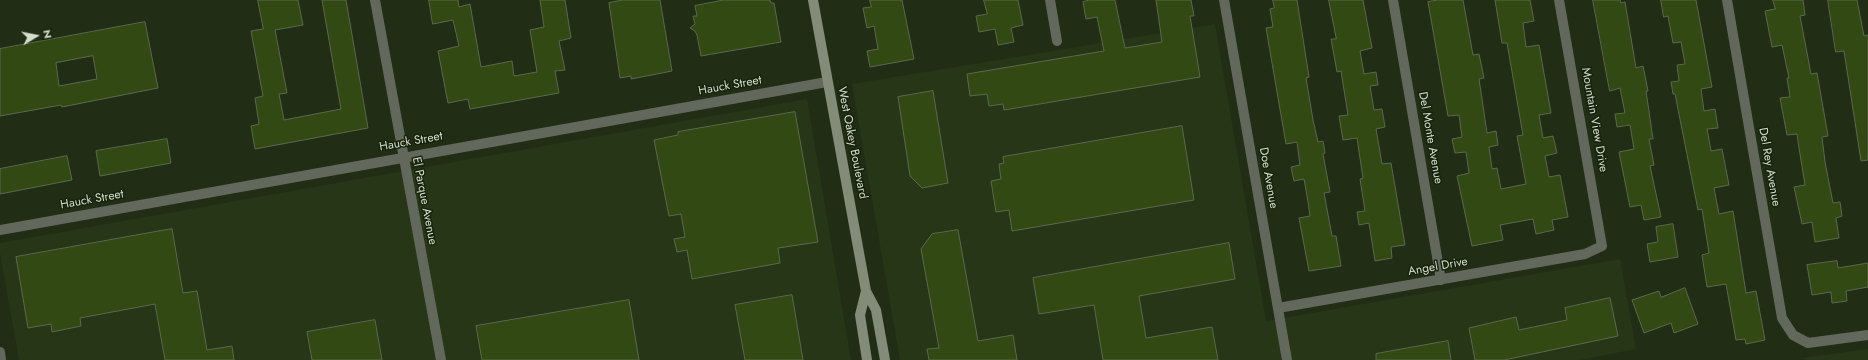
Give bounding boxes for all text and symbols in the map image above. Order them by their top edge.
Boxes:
north arrow [16,16,56,56]
text: N [39,28,56,40]
street label: Mountain View Drive [1578,67,1610,173]
street label: Hauck Street [697,73,763,99]
street label: West Oakey Boulevard [834,86,870,200]
street label: Del Monte Avenue [1415,91,1445,185]
street label: Del Rey Avenue [1755,127,1783,207]
street label: Hauck Street [378,129,444,155]
street label: Doe Avenue [1256,146,1280,210]
street label: El Parque Avenue [408,156,440,246]
street label: Hauck Street [59,187,125,213]
street label: Angel Drive [1407,255,1469,279]

